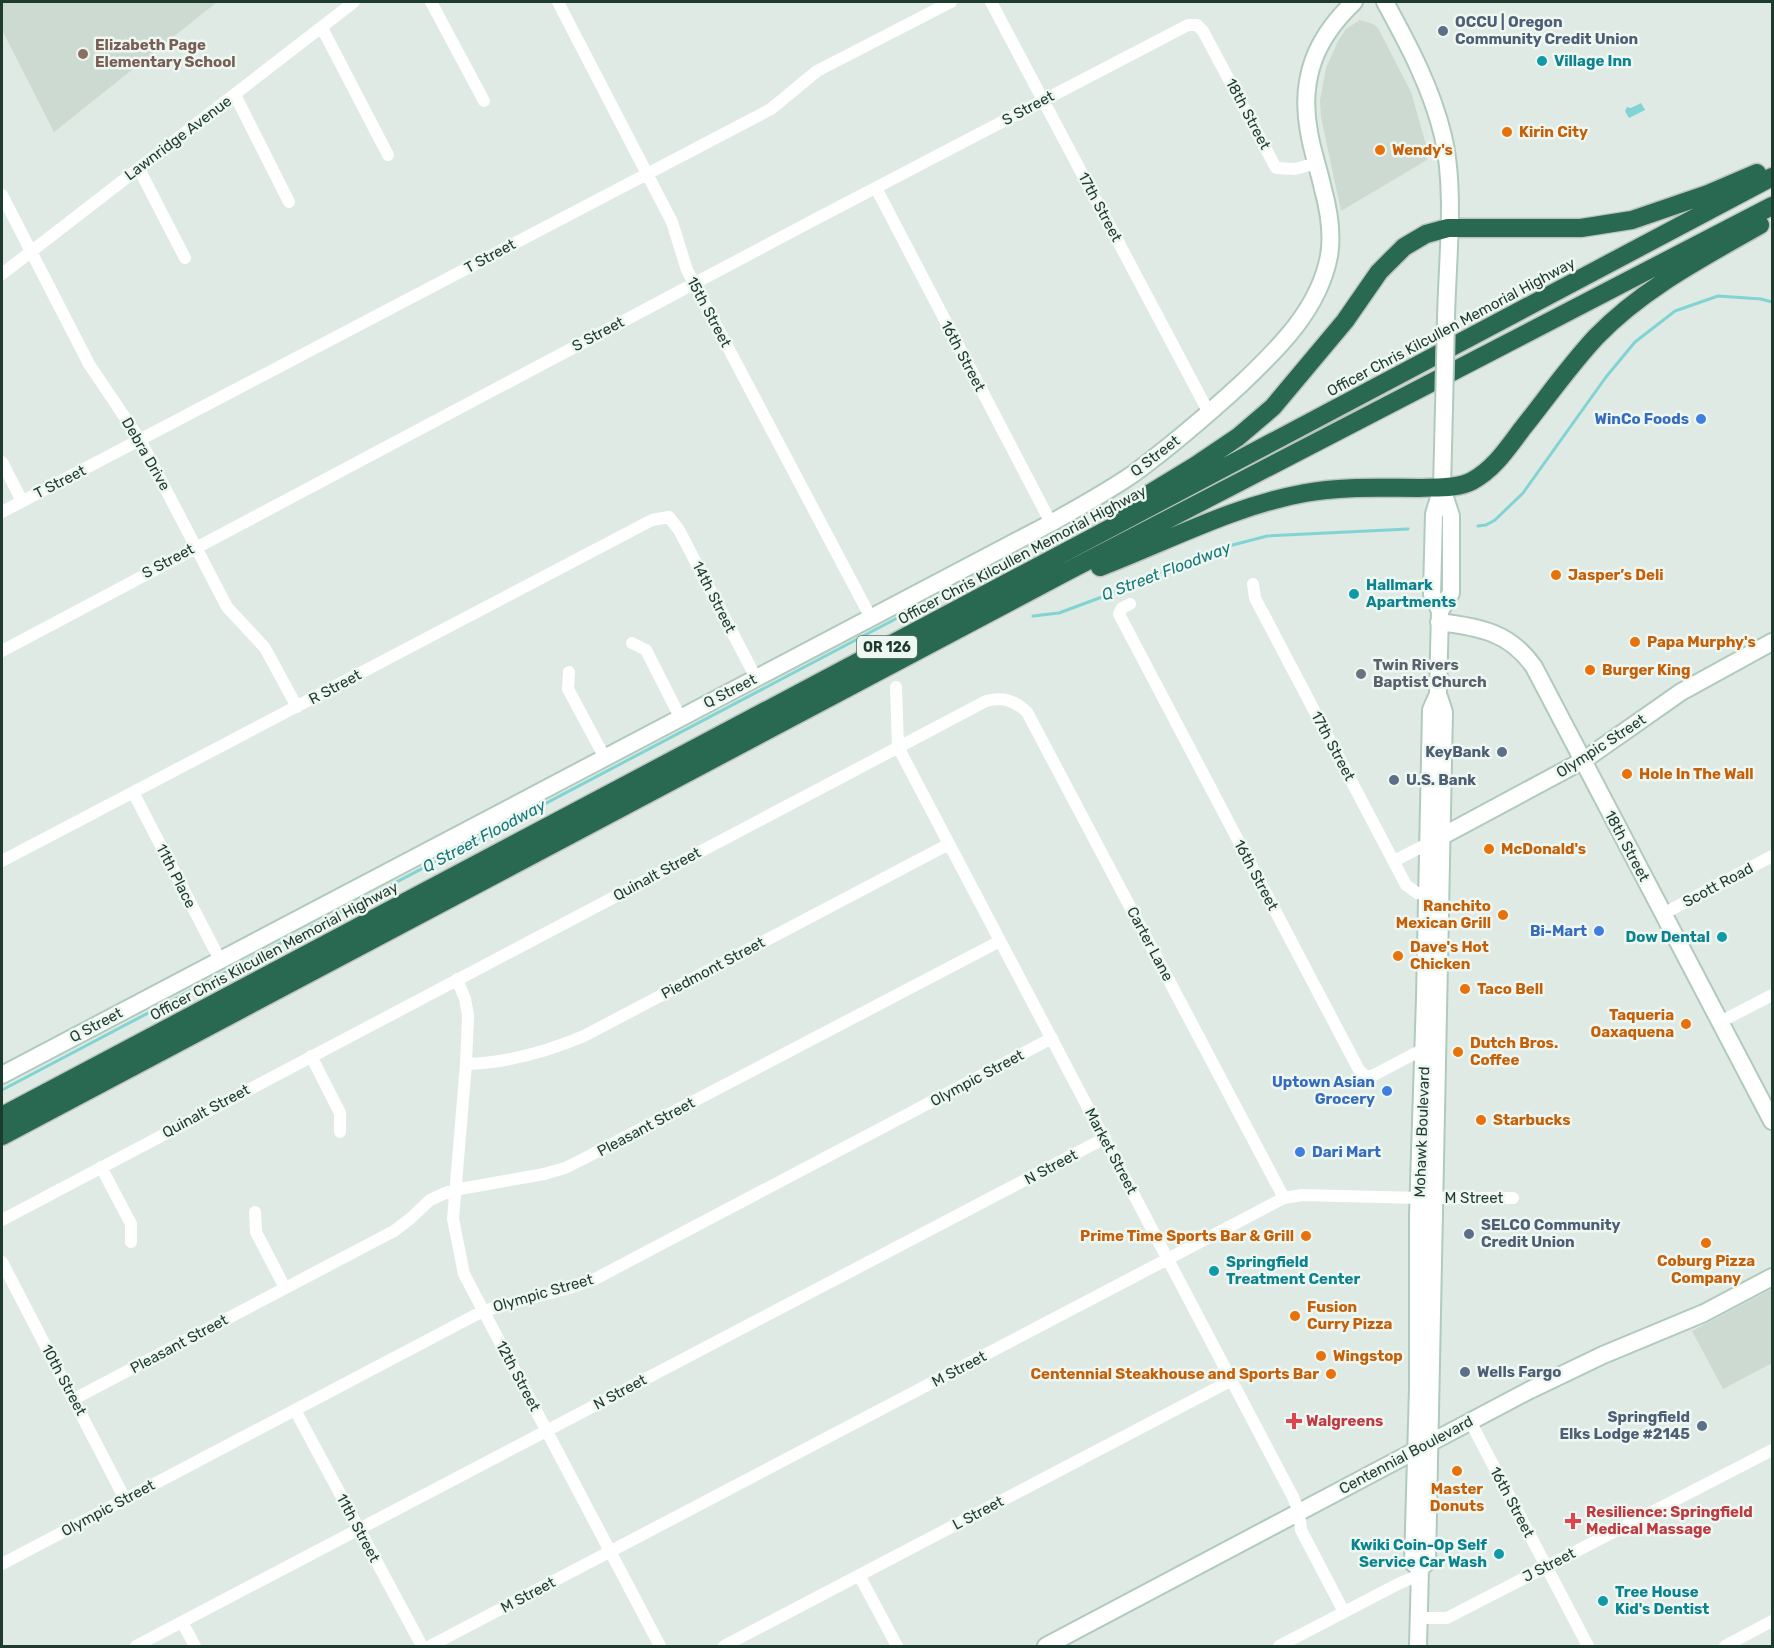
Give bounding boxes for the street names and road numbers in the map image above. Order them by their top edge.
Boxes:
street label: 18th Street [1222,75,1274,153]
street label: S Street [999,87,1057,129]
street label: Lawnridge Avenue [121,92,235,184]
street label: 17th Street [1074,169,1126,245]
street label: T Street [461,235,519,277]
street label: Officer Chris Kilcullen Memorial Highway [1324,254,1578,400]
street label: 15th Street [683,274,735,350]
street label: S Street [569,313,627,355]
street label: 16th Street [937,318,989,395]
street label: Debra Drive [118,414,174,494]
street label: Q Street [1127,432,1183,480]
street label: T Street [31,461,89,503]
street label: Officer Chris Kilcullen Memorial Highway [895,482,1149,628]
street label: S Street [139,540,197,582]
street label: 14th Street [688,558,740,636]
road number: OR 126 [857,636,917,658]
street label: R Street [306,666,364,708]
street label: Q Street [700,670,760,712]
street label: 17th Street [1307,708,1359,784]
street label: Olympic Street [1553,710,1649,782]
street label: 18th Street [1601,807,1653,885]
street label: 16th Street [1230,837,1282,914]
street label: 11th Place [152,841,200,911]
street label: Quinalt Street [610,843,704,905]
street label: Scott Road [1680,859,1756,911]
street label: Officer Chris Kilcullen Memorial Highway [147,878,401,1024]
street label: Carter Lane [1123,904,1177,984]
street label: Piedmont Street [658,933,768,1003]
street label: Q Street [67,1004,126,1046]
street label: Olympic Street [927,1046,1027,1110]
street label: Mohawk Boulevard [1411,1066,1433,1198]
street label: Quinalt Street [159,1080,253,1142]
street label: Pleasant Street [594,1094,698,1160]
street label: Market Street [1081,1105,1141,1197]
street label: N Street [1021,1146,1081,1188]
street label: M Street [1445,1189,1504,1207]
street label: Olympic Street [491,1270,595,1316]
street label: Pleasant Street [127,1311,231,1377]
street label: 12th Street [492,1338,544,1414]
street label: 10th Street [38,1341,90,1419]
street label: M Street [929,1347,989,1391]
street label: N Street [590,1371,650,1413]
street label: Centennial Boulevard [1336,1412,1476,1498]
street label: 16th Street [1486,1464,1538,1541]
street label: Olympic Street [58,1476,158,1540]
street label: 11th Street [332,1491,384,1565]
street label: L Street [949,1492,1007,1534]
street label: J Street [1520,1544,1578,1586]
street label: M Street [498,1573,558,1617]

